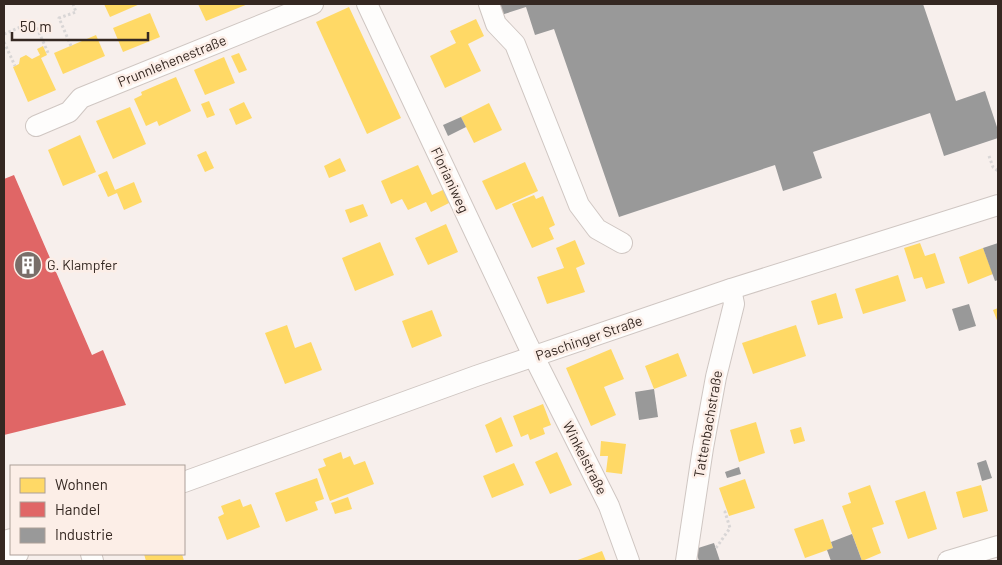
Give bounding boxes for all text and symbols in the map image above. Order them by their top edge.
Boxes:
scale bar [12,10,149,42]
text: 50 m [20,17,52,35]
street label: Prunnlehenestraße [115,31,229,90]
street label: Florianiweg [428,144,473,215]
building icon: G. Klampfer [13,250,43,280]
place label: G. Klampfer [47,256,117,273]
street label: Paschinger Straße [533,311,644,364]
street label: Tattenbachstraße [690,369,725,479]
street label: Winkelstraße [560,418,611,497]
legend [10,465,185,555]
text: Wohnen [55,475,108,493]
text: Handel [55,500,100,518]
text: Industrie [55,525,113,543]

